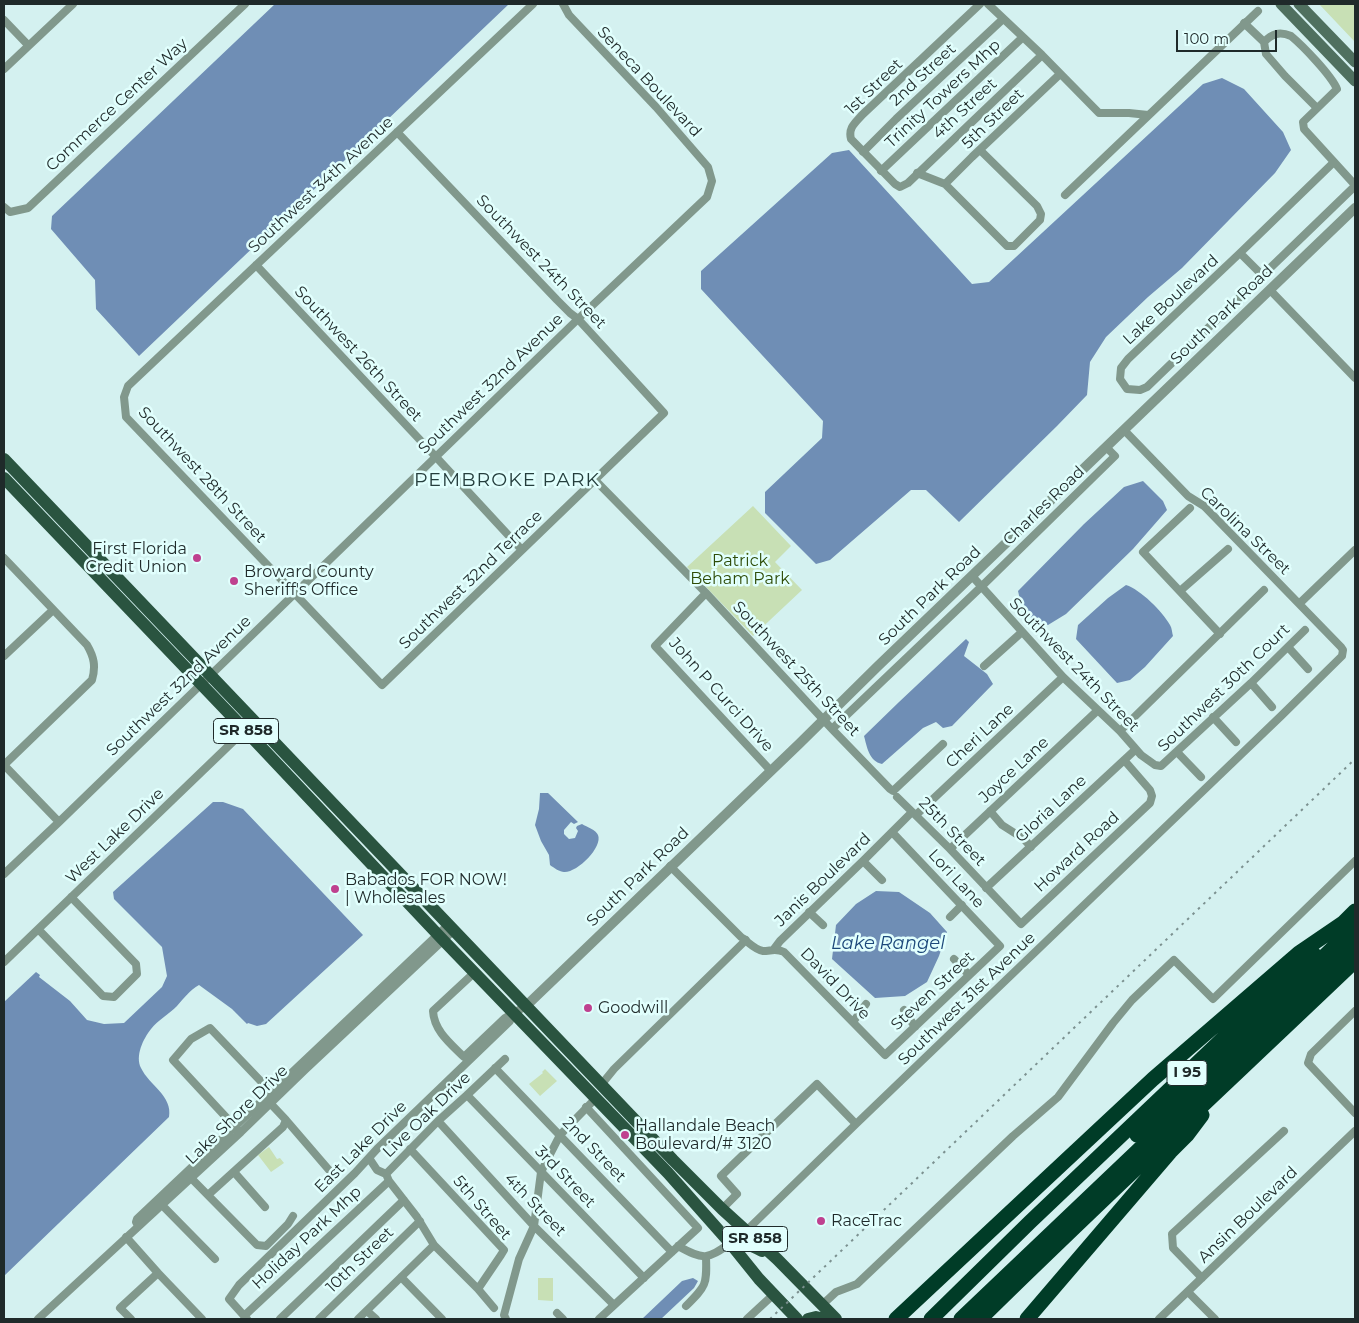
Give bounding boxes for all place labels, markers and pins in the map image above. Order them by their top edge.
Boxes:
place label: First Florida Credit Union [85,539,187,577]
marker: First Florida Credit Union [191,552,203,564]
place label: Broward County Sheriff's Office [244,562,374,600]
marker: Broward County Sheriff's Office [228,575,240,587]
place label: Babados FOR NOW! | Wholesales [345,870,507,908]
marker: Babados FOR NOW! | Wholesales [329,883,341,895]
place label: Goodwill [598,998,668,1018]
marker: Goodwill [582,1002,594,1014]
place label: Hallandale Beach Boulevard/# 3120 [635,1116,775,1154]
marker: Hallandale Beach Boulevard/# 3120 [619,1129,631,1141]
place label: RaceTrac [831,1211,902,1231]
marker: RaceTrac [815,1215,827,1227]

